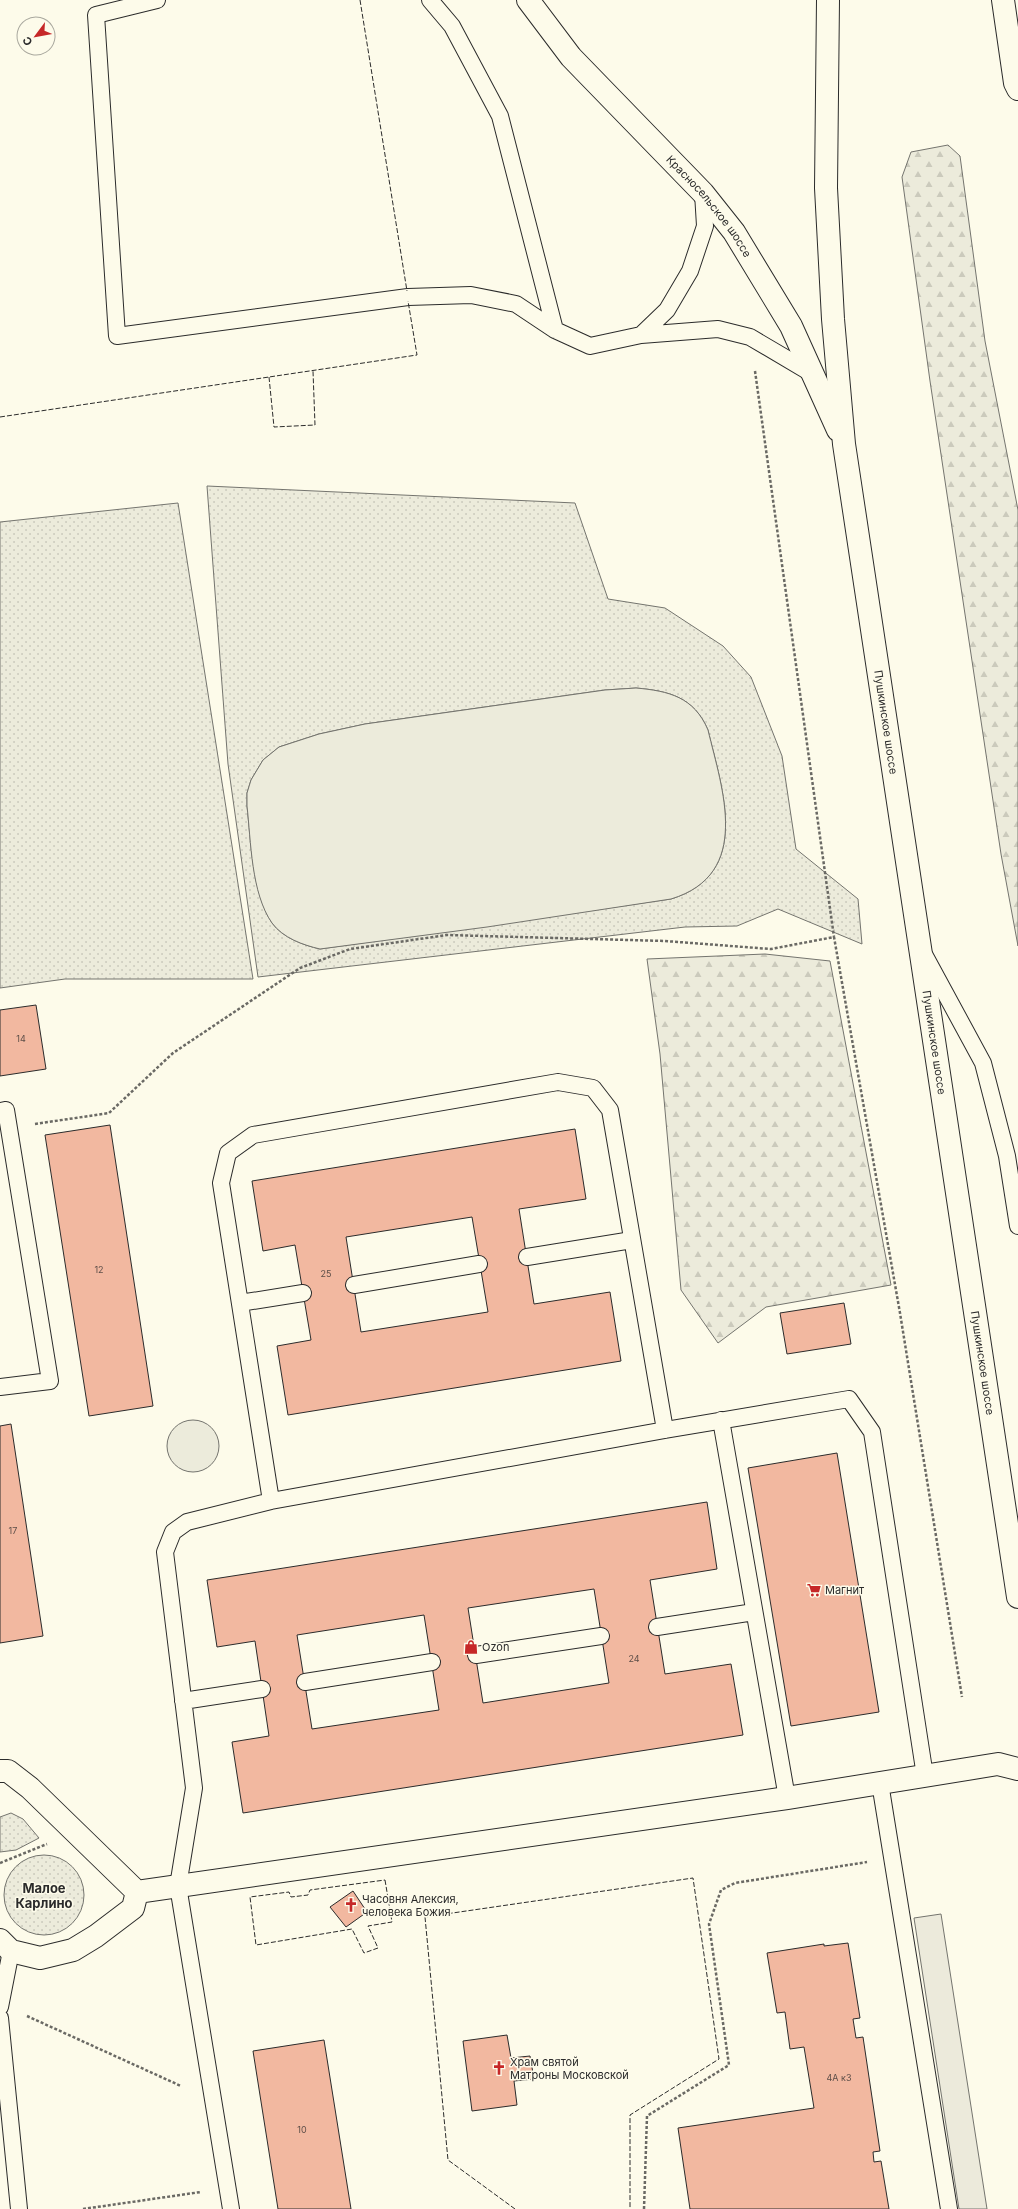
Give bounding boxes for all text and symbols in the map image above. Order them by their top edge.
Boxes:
north arrow [16,16,56,56]
text: С [19,34,36,48]
street label: Красносельское шоссе [663,152,755,260]
street label: Пушкинское шоссе [871,669,901,775]
street label: Пушкинское шоссе [920,989,949,1096]
house number: 14 [16,1033,26,1044]
house number: 12 [94,1264,104,1275]
house number: 25 [321,1268,331,1279]
street label: Пушкинское шоссе [968,1310,997,1416]
house number: 17 [9,1525,17,1536]
supermarket icon: Магнит [806,1582,822,1598]
place label: Магнит [825,1583,865,1597]
shop icon: Ozon [463,1639,479,1655]
place label: Ozon [482,1640,509,1654]
house number: 24 [628,1653,640,1664]
district label: Малое Карлино [15,1880,73,1911]
place label: Часовня Алексия, человека Божия [362,1892,459,1919]
church icon: Часовня Алексия, человека Божия [343,1897,359,1913]
place label: Храм святой Матроны Моcковской [510,2055,629,2082]
church icon: Храм святой Матроны Моcковской [491,2060,507,2076]
house number: 4А к3 [827,2072,852,2083]
house number: 10 [297,2124,307,2135]

